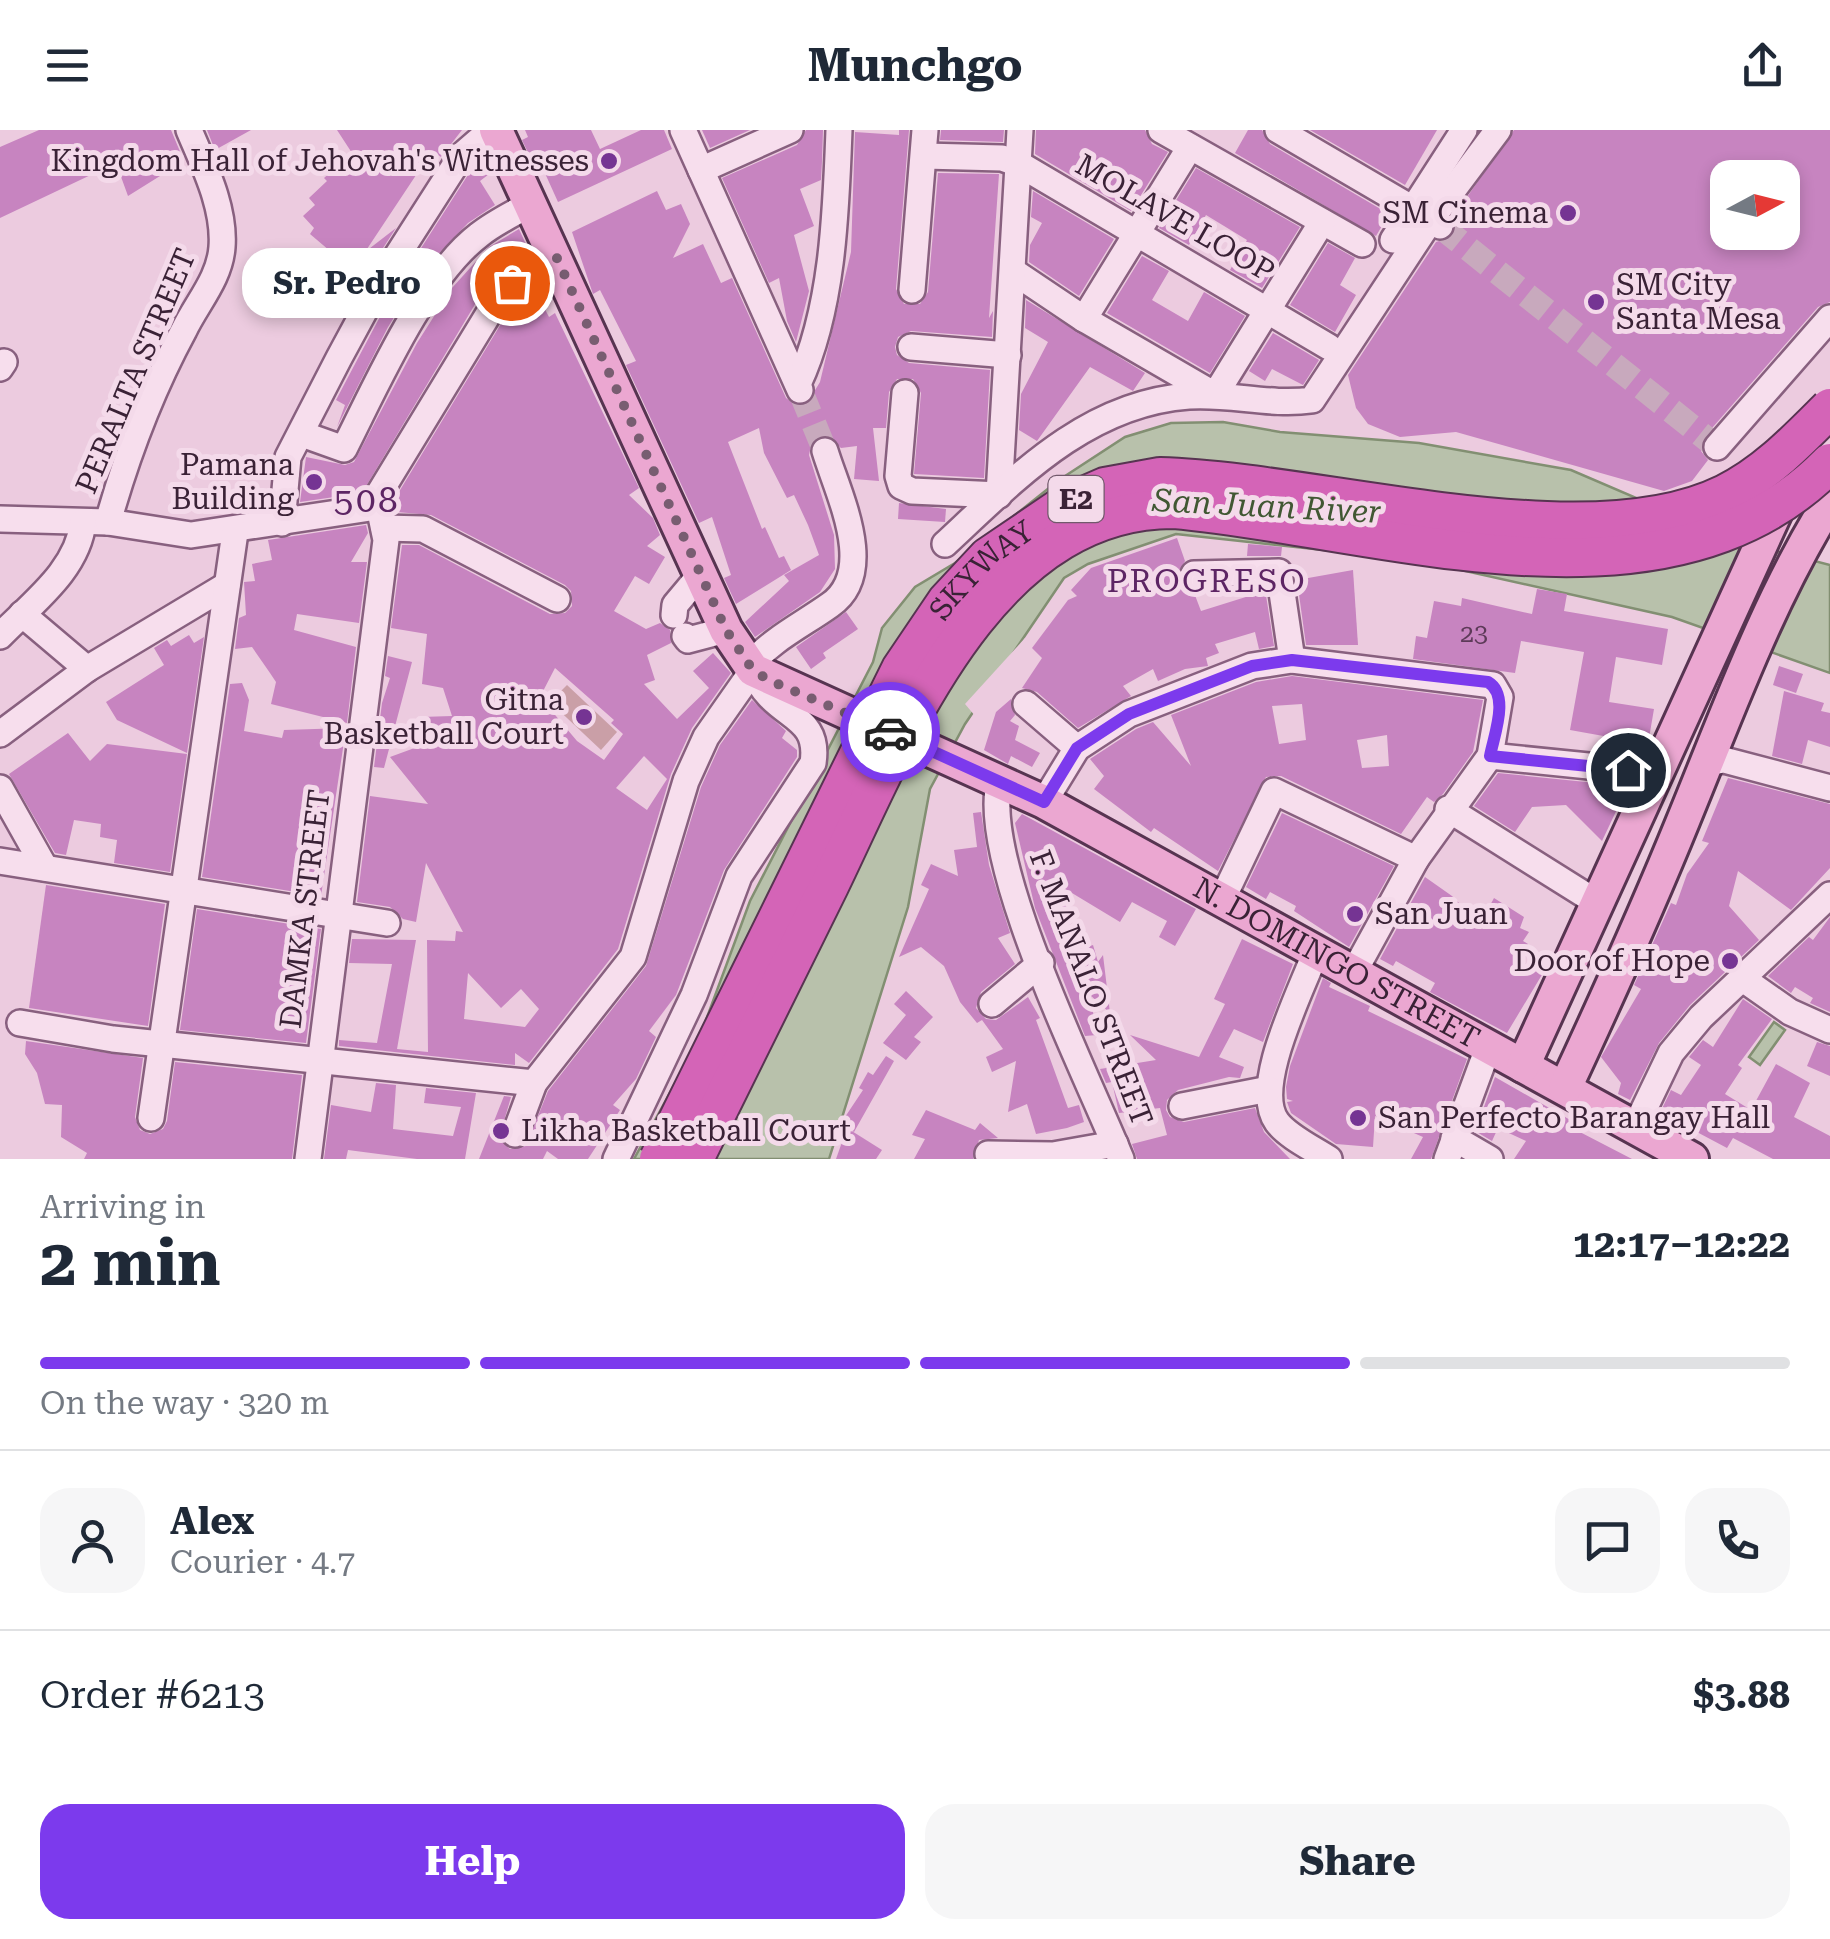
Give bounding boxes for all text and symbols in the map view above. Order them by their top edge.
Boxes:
icon: menu [40,38,95,93]
icon: share [1735,38,1790,93]
text: Munchgo [808,39,1022,92]
place label: Kingdom Hall of Jehovah's Witnesses [50,143,589,178]
street label: MOLAVE LOOP [1070,146,1281,289]
marker: Kingdom Hall of Jehovah's Witnesses [598,150,620,172]
north arrow [1710,160,1800,250]
map controls [1710,160,1800,250]
place label: SM Cinema [1382,195,1548,230]
marker: SM Cinema [1557,202,1579,224]
pin [470,241,555,326]
street label: PERALTA STREET [68,243,203,498]
callout: Sr. Pedro [242,248,452,318]
icon: bag [485,256,540,311]
text: Sr. Pedro [273,264,421,302]
place label: SM City Santa Mesa [1616,267,1780,336]
marker: SM City Santa Mesa [1585,291,1607,313]
place label: Pamana Building [171,447,294,516]
marker: Pamana Building [303,471,325,493]
road number: E2 [1048,476,1104,522]
district label: 508 [334,480,400,521]
water label: San Juan River [1151,481,1382,531]
street label: SKYWAY [921,513,1041,626]
district label: PROGRESO [1107,562,1307,600]
house number: 23 [1460,619,1488,648]
place label: Gitna Basketball Court [324,682,564,751]
courier [840,682,940,782]
icon: car [863,705,918,760]
marker: Gitna Basketball Court [573,706,595,728]
pin [1586,728,1671,813]
icon: home [1601,743,1656,798]
street label: DAMKA STREET [272,787,337,1030]
street label: F. MANALO STREET [1023,845,1160,1130]
street label: N. DOMINGO STREET [1188,870,1486,1055]
place label: San Juan [1375,896,1508,931]
marker: San Juan [1344,903,1366,925]
place label: Door of Hope [1513,943,1710,978]
marker: Door of Hope [1719,950,1741,972]
place label: San Perfecto Barangay Hall [1378,1100,1770,1135]
marker: San Perfecto Barangay Hall [1347,1107,1369,1129]
place label: Likha Basketball Court [521,1113,851,1148]
marker: Likha Basketball Court [490,1120,512,1142]
text: Arriving in [40,1188,205,1226]
text: 12:17–12:22 [1573,1222,1790,1266]
text: 2 min [40,1225,221,1301]
text: On the way · 320 m [40,1384,329,1422]
button: person [40,1488,145,1593]
button: chat [1555,1488,1660,1593]
button: phone [1685,1488,1790,1593]
text: Alex [170,1499,254,1543]
text: Courier · 4.7 [170,1543,355,1581]
text: Order #6213 [40,1673,265,1717]
text: $3.88 [1693,1673,1790,1717]
button: Help [40,1804,905,1919]
button: Share [925,1804,1790,1919]

